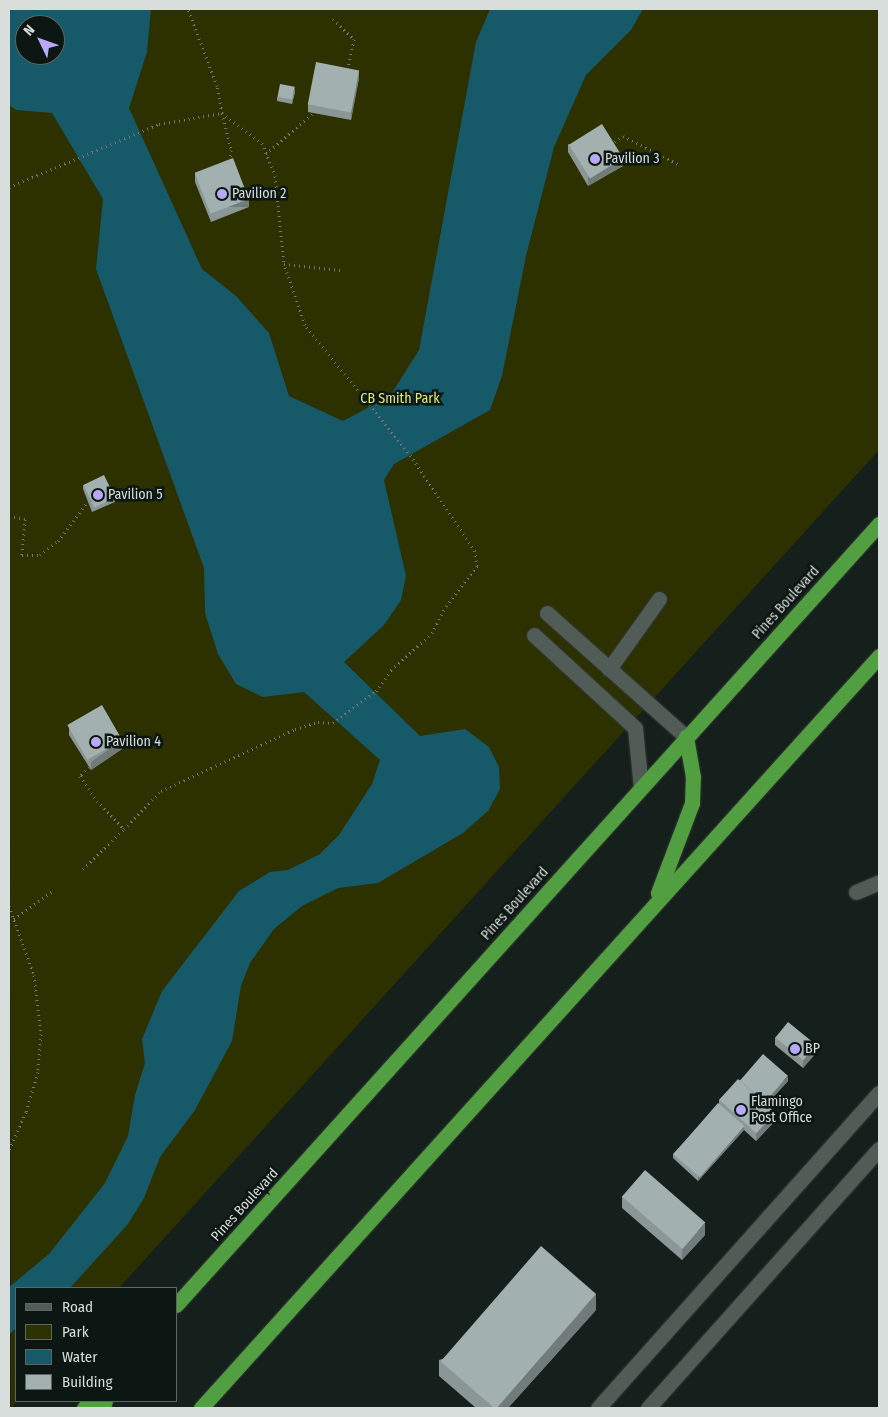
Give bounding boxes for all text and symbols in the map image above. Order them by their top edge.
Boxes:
north arrow [15,15,65,65]
text: N [20,21,38,39]
place label: Pavilion 3 [605,151,660,167]
marker: Pavilion 3 [589,153,601,165]
place label: Pavilion 2 [232,186,286,202]
marker: Pavilion 2 [216,188,228,200]
park label: CB Smith Park [360,391,440,407]
place label: Pavilion 5 [108,487,163,503]
marker: Pavilion 5 [92,489,104,501]
street label: Pines Boulevard [749,563,823,643]
place label: Pavilion 4 [106,734,161,750]
marker: Pavilion 4 [90,736,102,748]
street label: Pines Boulevard [478,864,552,944]
place label: BP [805,1041,820,1057]
marker: BP [789,1043,801,1055]
place label: Flamingo Post Office [751,1094,812,1126]
marker: Flamingo Post Office [735,1104,747,1116]
street label: Pines Boulevard [208,1165,282,1245]
legend [15,1287,178,1402]
text: Road [62,1298,93,1316]
text: Park [62,1323,89,1341]
text: Water [62,1348,97,1366]
text: Building [62,1373,113,1391]

